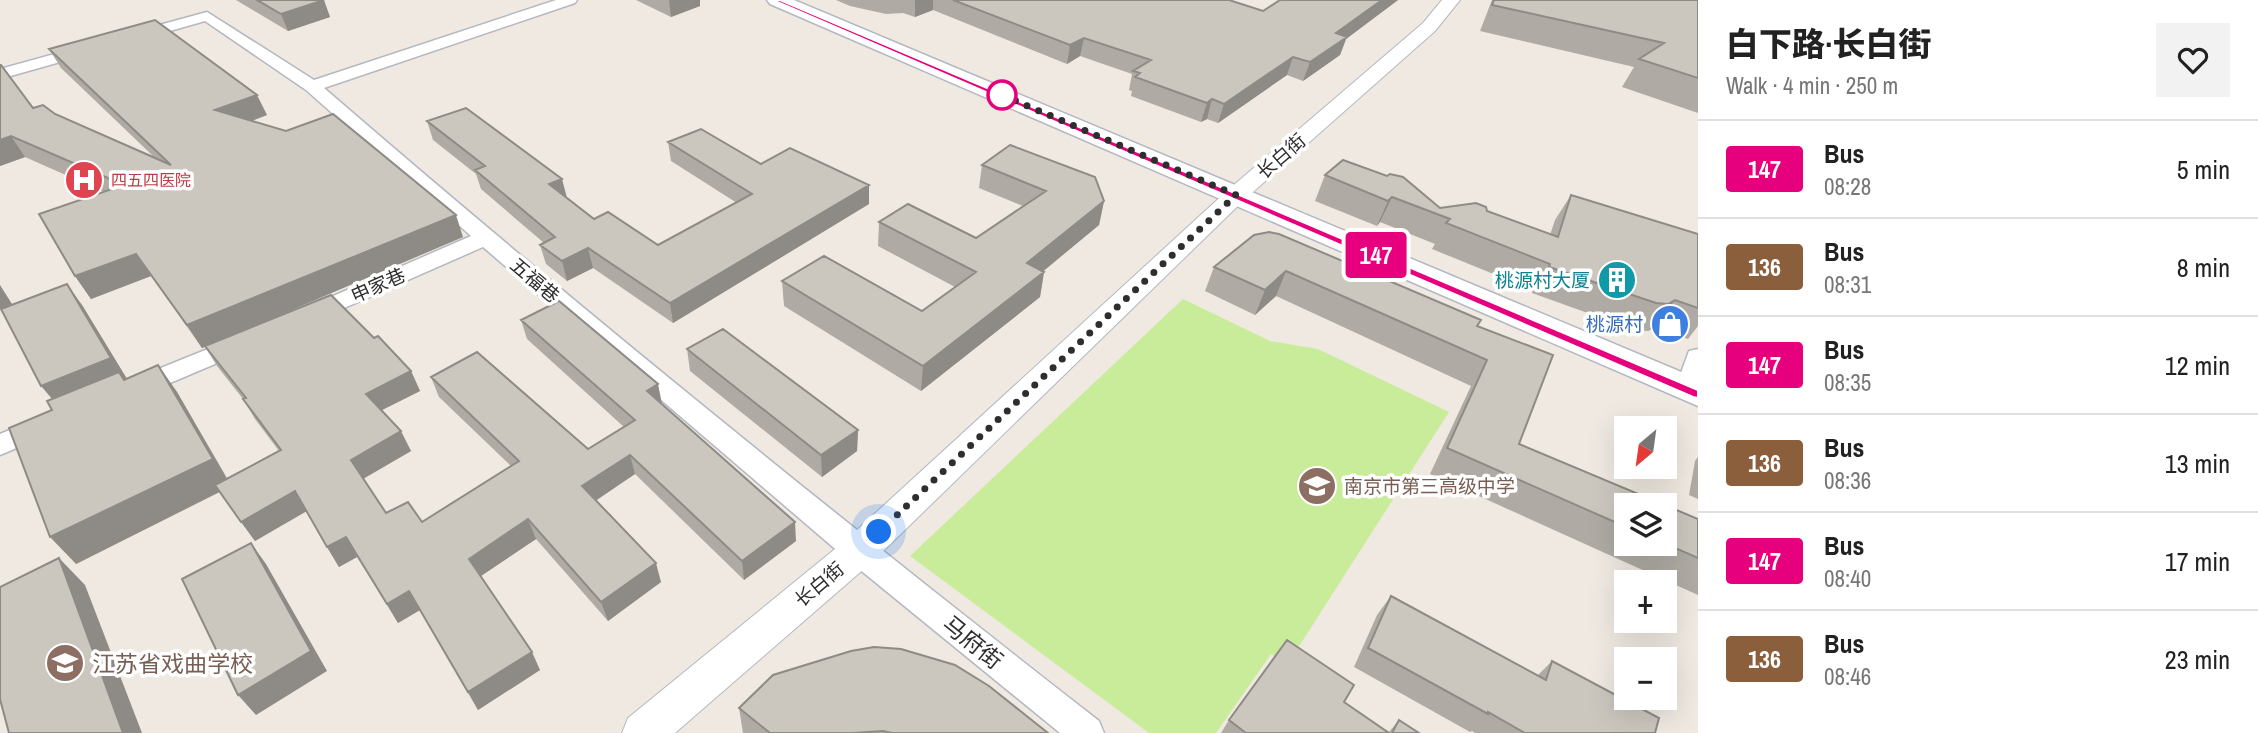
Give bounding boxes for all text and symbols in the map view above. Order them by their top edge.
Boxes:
text: 白下路·长白街 [1726,22,1932,66]
button: heart [2156,23,2230,97]
text: Walk · 4 min · 250 m [1726,70,1898,101]
unlabelled marker [987,80,1017,110]
street label: 长白街 [1251,127,1311,185]
text: Bus [1824,136,1864,171]
text: 5 min [2177,152,2230,187]
text: 147 [1748,153,1781,185]
hospital icon: 四五四医院 [63,159,105,201]
place label: 四五四医院 [111,169,191,191]
text: 08:28 [1824,171,1871,202]
line badge: 147 [1336,232,1416,278]
text: Bus [1824,234,1864,269]
text: 147 [1360,239,1392,271]
text: 8 min [2177,250,2230,285]
text: 136 [1748,251,1781,283]
street label: 五福巷 [505,252,565,308]
building icon: 桃源村大厦 [1596,259,1638,301]
street label: 申家巷 [347,262,409,308]
place label: 桃源村大厦 [1495,267,1590,293]
text: 08:31 [1824,269,1871,300]
shop icon: 桃源村 [1649,303,1691,345]
place label: 桃源村 [1586,311,1643,337]
text: Bus [1824,332,1864,367]
text: 12 min [2165,348,2230,383]
text: 147 [1748,349,1781,381]
text: 08:35 [1824,367,1871,398]
north arrow [1614,416,1676,480]
map controls [1614,416,1677,710]
text: Bus [1824,430,1864,465]
text: 13 min [2165,446,2230,481]
text: 136 [1748,447,1781,479]
school or university icon: 南京市第三高级中学 [1296,465,1338,507]
text: 08:36 [1824,465,1871,496]
place label: 南京市第三高级中学 [1344,473,1515,499]
button: layers [1614,493,1677,556]
your location [861,514,896,549]
text: Bus [1824,528,1864,563]
text: 17 min [2165,544,2230,579]
text: 147 [1748,545,1781,577]
street label: 长白街 [789,556,849,612]
text: 08:40 [1824,563,1871,594]
button: + [1614,570,1677,633]
street label: 马府街 [936,608,1010,676]
text: Bus [1824,626,1864,661]
school or university icon: 江苏省戏曲学校 [44,642,86,684]
text: 23 min [2165,642,2230,677]
text: 136 [1748,643,1781,675]
button: − [1614,647,1677,710]
place label: 江苏省戏曲学校 [92,648,253,679]
text: 08:46 [1824,661,1871,692]

